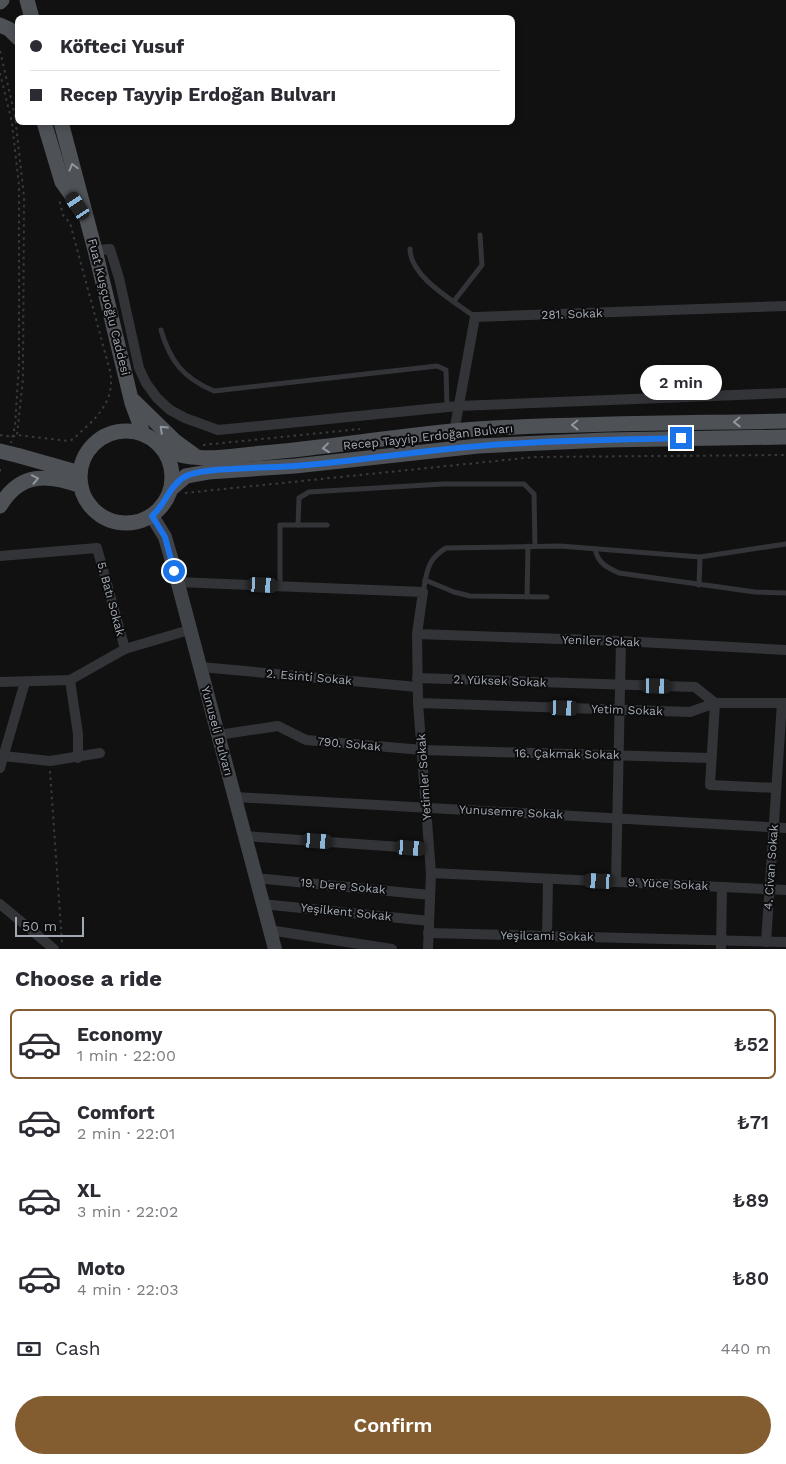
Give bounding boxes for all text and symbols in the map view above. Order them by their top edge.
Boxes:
text: Köfteci Yusuf [60,35,184,58]
text: Recep Tayyip Erdoğan Bulvarı [60,83,336,106]
one-way arrow [68,163,78,171]
car [63,189,92,223]
street label: Fuat Kuşçuoğlu Caddesi [85,237,133,377]
street label: 281. Sokak [541,306,603,322]
callout: 2 min [640,366,722,400]
text: 2 min [659,373,703,392]
one-way arrow [733,417,741,427]
one-way arrow [571,420,578,430]
street label: Recep Tayyip Erdoğan Bulvarı [342,421,514,453]
one-way arrow [160,426,169,435]
route end [670,427,692,449]
one-way arrow [322,442,330,452]
one-way arrow [31,475,40,485]
street label: 5. Batı Sokak [94,560,128,638]
route start [163,560,185,582]
car [247,577,278,593]
street label: Yeniler Sokak [562,633,640,649]
street label: 2. Esinti Sokak [265,666,353,688]
street label: 2. Yüksek Sokak [453,672,547,690]
car [641,678,672,694]
street label: Yunuseli Bulvarı [198,685,236,777]
car [548,700,579,716]
street label: Yetim Sokak [591,702,663,718]
street label: Yetimler Sokak [414,733,434,821]
street label: 790. Sokak [317,734,382,754]
street label: 16. Çakmak Sokak [514,746,620,762]
street label: Yunusemre Sokak [459,802,564,822]
street label: 4. Civan Sokak [761,824,781,910]
car [302,832,333,850]
car [395,839,426,857]
car [583,873,614,889]
street label: 19. Dere Sokak [300,875,386,897]
street label: 9. Yüce Sokak [627,875,709,893]
street label: Yeşilkent Sokak [300,900,392,924]
scale bar [15,914,84,937]
text: 50 m [22,918,57,934]
street label: Yeşilcami Sokak [500,928,594,944]
text: Choose a ride [15,966,162,991]
icon: car [17,1022,62,1067]
text: Economy [77,1023,162,1046]
text: ₺52 [734,1033,769,1056]
text: 1 min · 22:00 [77,1046,176,1065]
icon: car [17,1100,62,1145]
text: Comfort [77,1101,155,1124]
text: ₺71 [737,1111,769,1134]
text: 2 min · 22:01 [77,1124,175,1143]
icon: car [17,1178,62,1223]
text: XL [77,1179,101,1202]
text: ₺89 [732,1189,769,1212]
text: 3 min · 22:02 [77,1202,178,1221]
icon: car [17,1256,62,1301]
text: Moto [77,1257,125,1280]
text: ₺80 [732,1267,769,1290]
text: 4 min · 22:03 [77,1280,179,1299]
icon: cash [15,1335,43,1363]
text: Cash [55,1337,101,1360]
text: 440 m [721,1339,771,1358]
button: Confirm [15,1396,771,1454]

